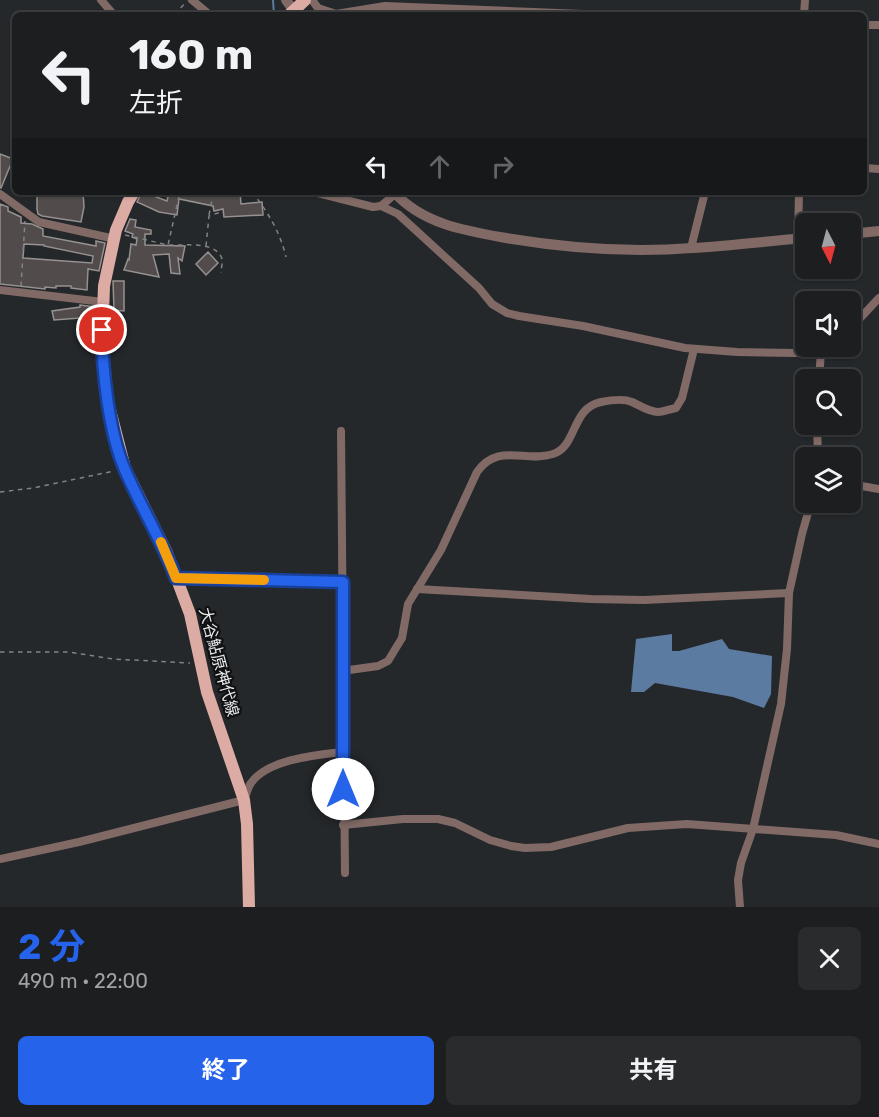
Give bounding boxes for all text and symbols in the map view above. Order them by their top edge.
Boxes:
text: 160 m [129,30,253,80]
icon: left [30,36,108,114]
text: 左折 [129,87,183,119]
icon: left [360,150,393,183]
icon: ahead [423,150,456,183]
icon: right [486,150,519,183]
north arrow [795,213,861,279]
map controls [795,213,861,513]
button: sound [795,291,861,357]
pin [76,304,127,355]
icon: arrive [85,313,118,346]
button: search [795,369,861,435]
button: layers [795,447,861,513]
street label: 大谷鮎原神代線 [195,605,243,719]
position arrow [311,757,375,821]
text: 2 分 [18,925,85,968]
button: close [798,927,861,990]
text: 490 m · 22:00 [18,969,148,993]
button: 終了 [18,1036,434,1105]
button: 共有 [446,1036,861,1105]

